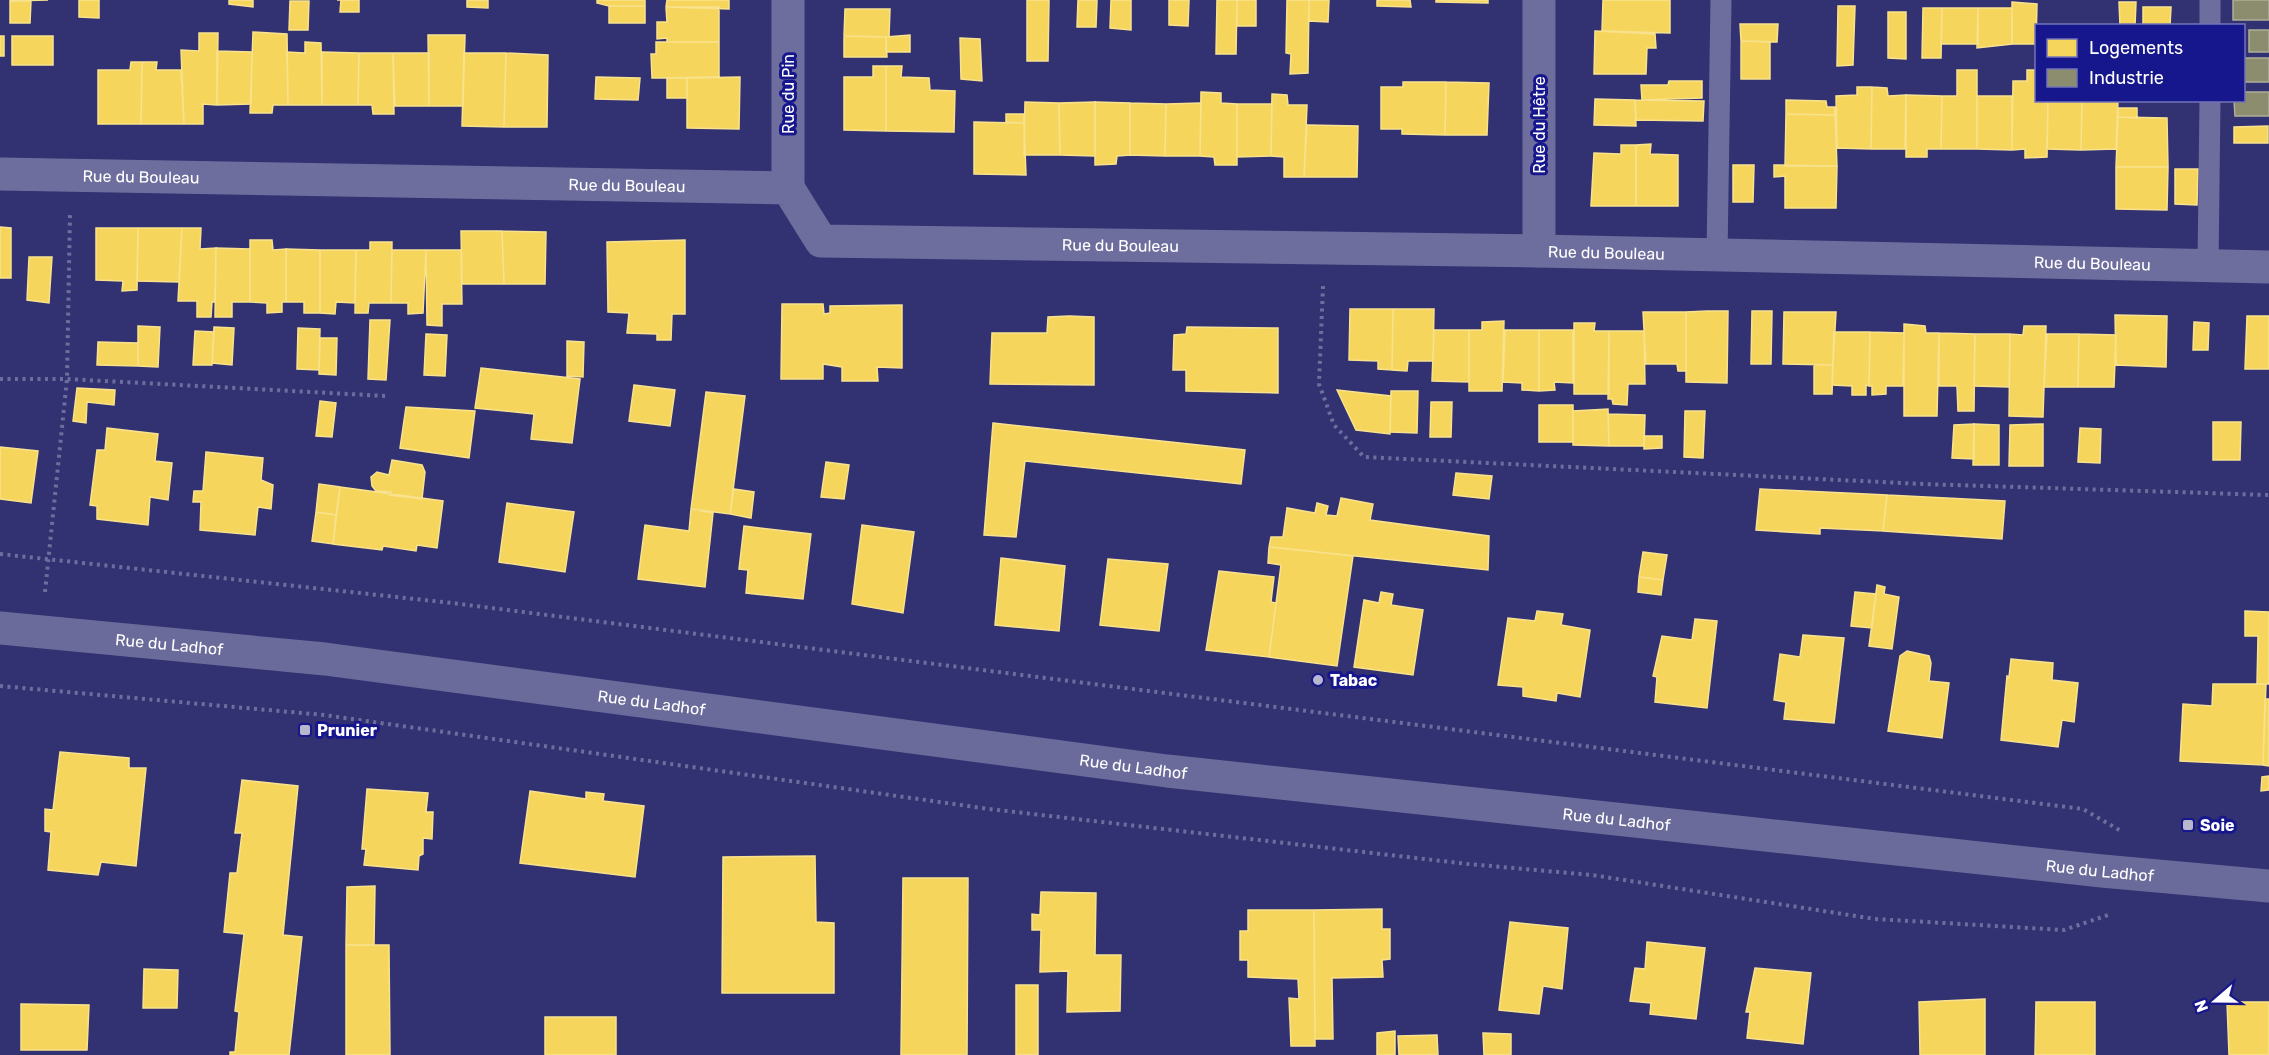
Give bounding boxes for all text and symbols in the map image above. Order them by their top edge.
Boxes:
legend [2035,24,2245,102]
text: Logements [2089,37,2183,59]
street label: Rue du Pin [779,54,798,134]
text: Industrie [2089,67,2164,89]
street label: Rue du Hêtre [1530,76,1549,174]
street label: Rue du Bouleau [82,166,200,187]
street label: Rue du Bouleau [568,175,686,196]
street label: Rue du Bouleau [1062,235,1179,255]
street label: Rue du Bouleau [1548,242,1665,263]
street label: Rue du Bouleau [2034,252,2151,274]
street label: Rue du Ladhof [114,630,225,659]
place label: Tabac [1330,671,1377,690]
marker: Tabac [1311,673,1325,687]
street label: Rue du Ladhof [597,686,708,719]
place label: Prunier [317,721,378,740]
marker: Prunier [298,723,312,737]
street label: Rue du Ladhof [1078,750,1189,783]
street label: Rue du Ladhof [1562,804,1672,834]
place label: Soie [2200,816,2234,835]
marker: Soie [2181,818,2195,832]
street label: Rue du Ladhof [2045,856,2156,885]
north arrow [2185,971,2245,1031]
text: N [2190,997,2212,1015]

